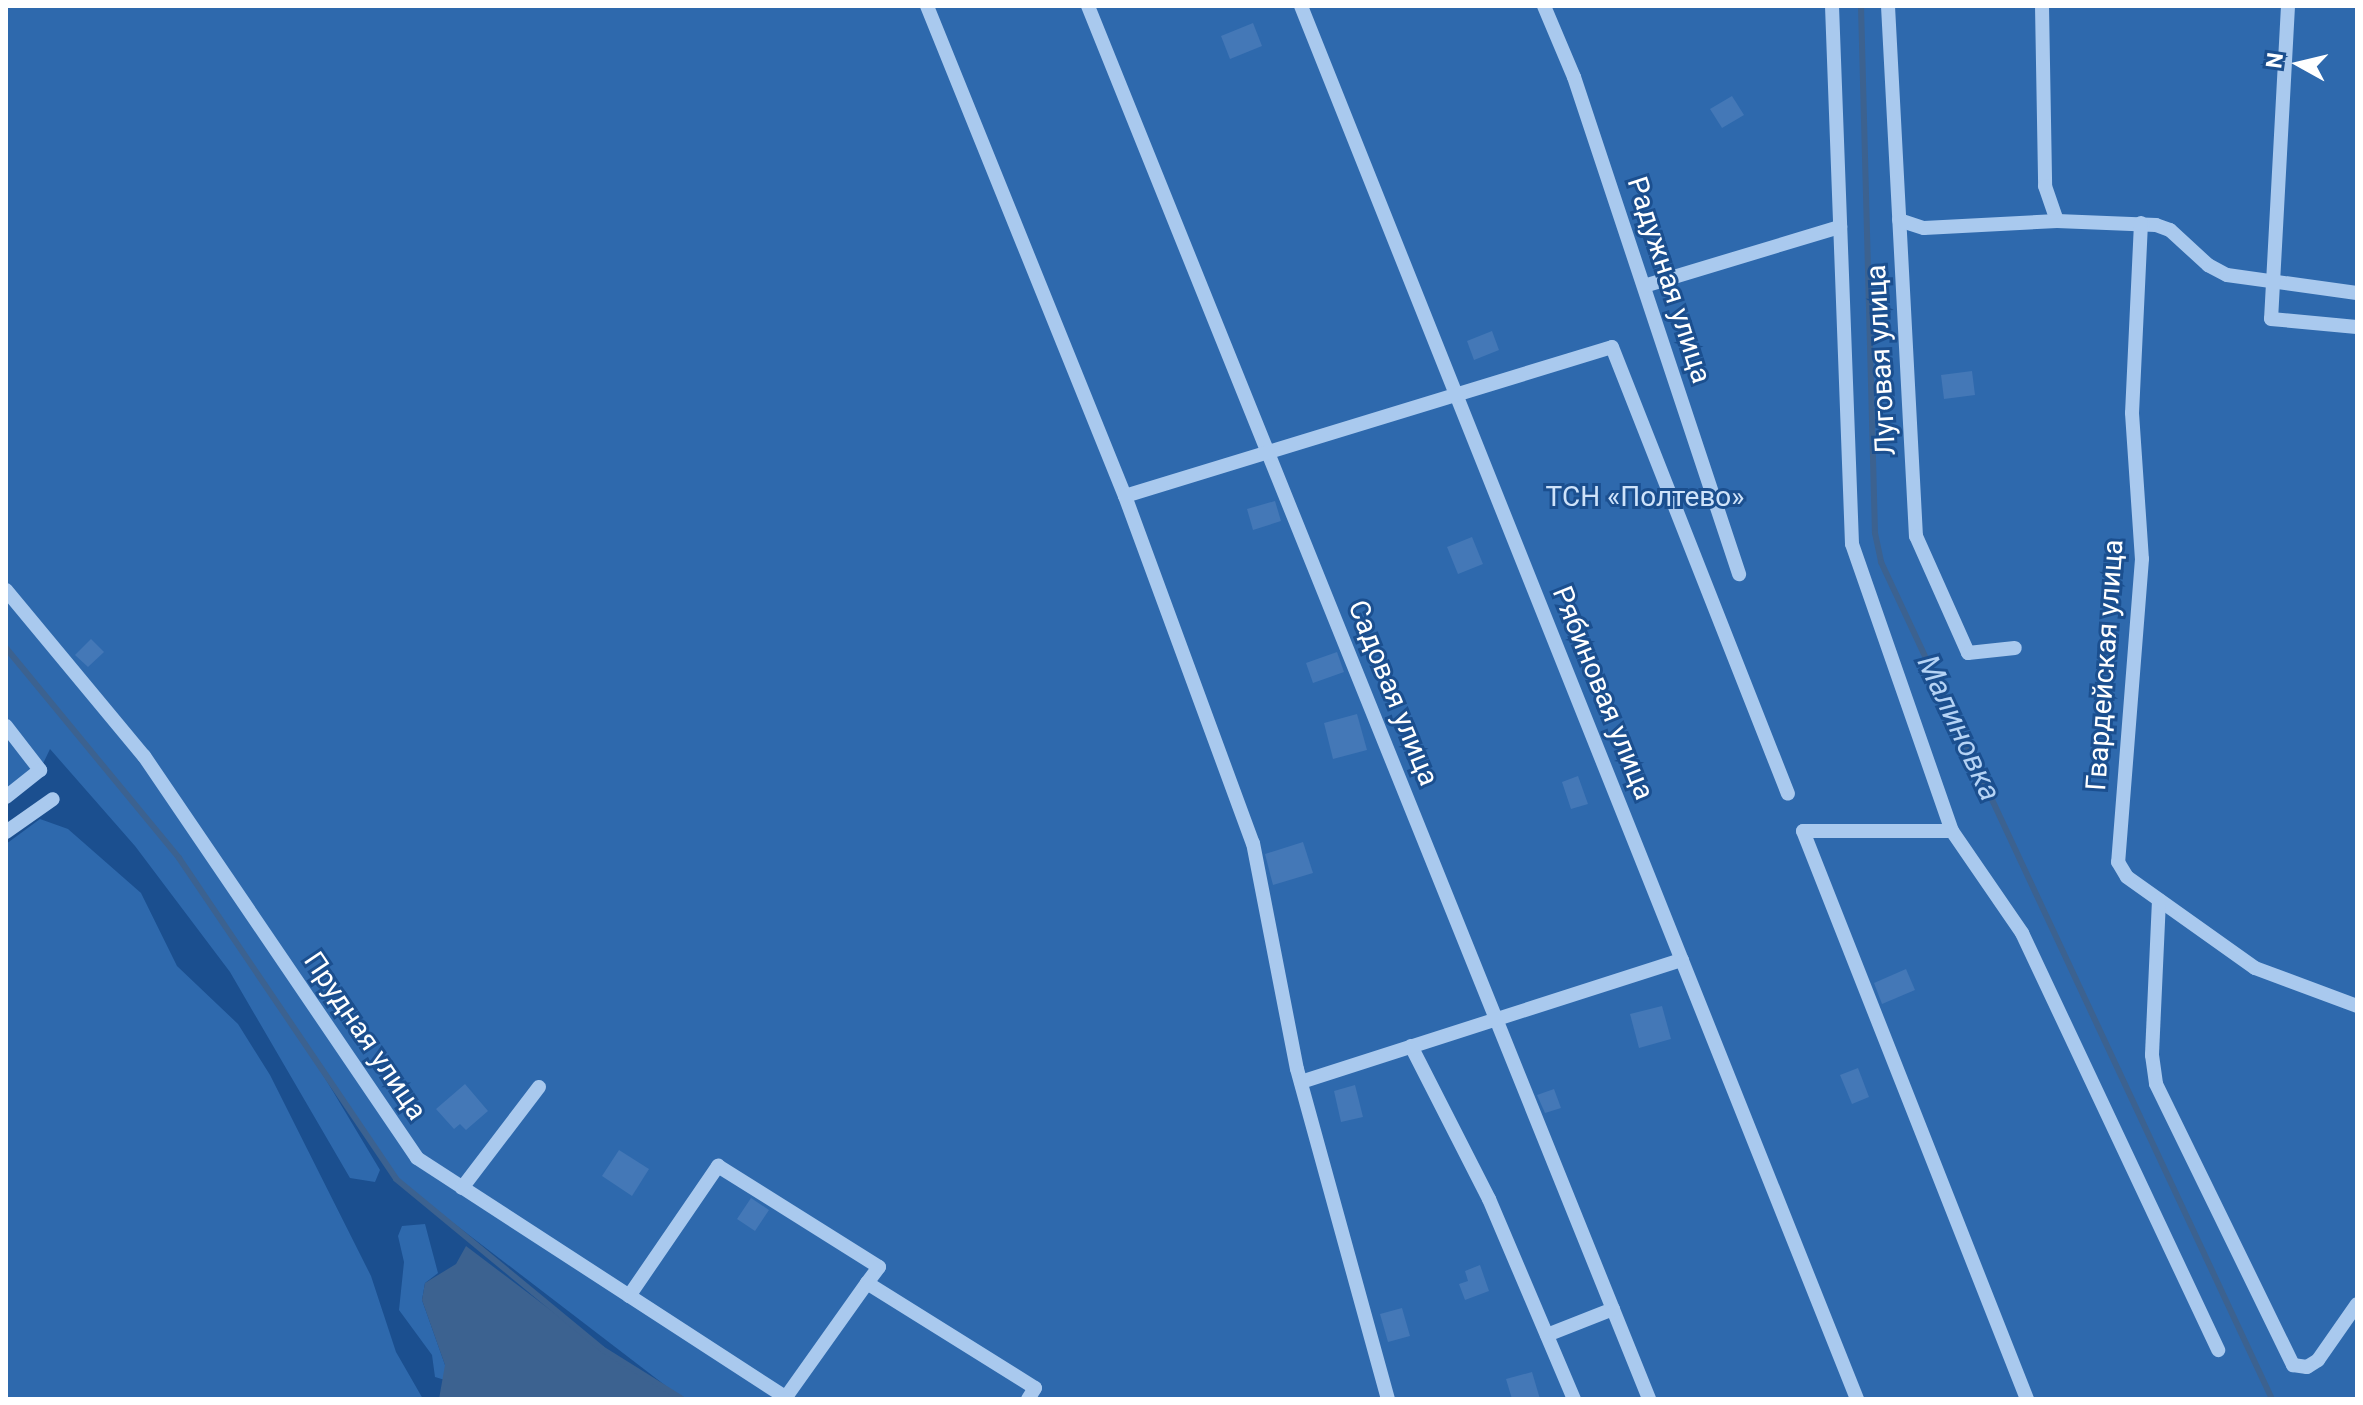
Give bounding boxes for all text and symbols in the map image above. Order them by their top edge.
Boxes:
north arrow [2259,24,2339,104]
text: N [2261,51,2288,70]
street label: Радужная улица [1620,173,1718,387]
street label: Луговая улица [1859,264,1903,456]
park label: ТСН «Полтево» [1546,480,1744,514]
street label: Гвардейская улица [2079,538,2131,792]
street label: Рябиновая улица [1545,581,1661,805]
street label: Садовая улица [1341,596,1445,790]
water label: Малиновка [1910,649,2008,807]
street label: Прудная улица [296,946,434,1126]

